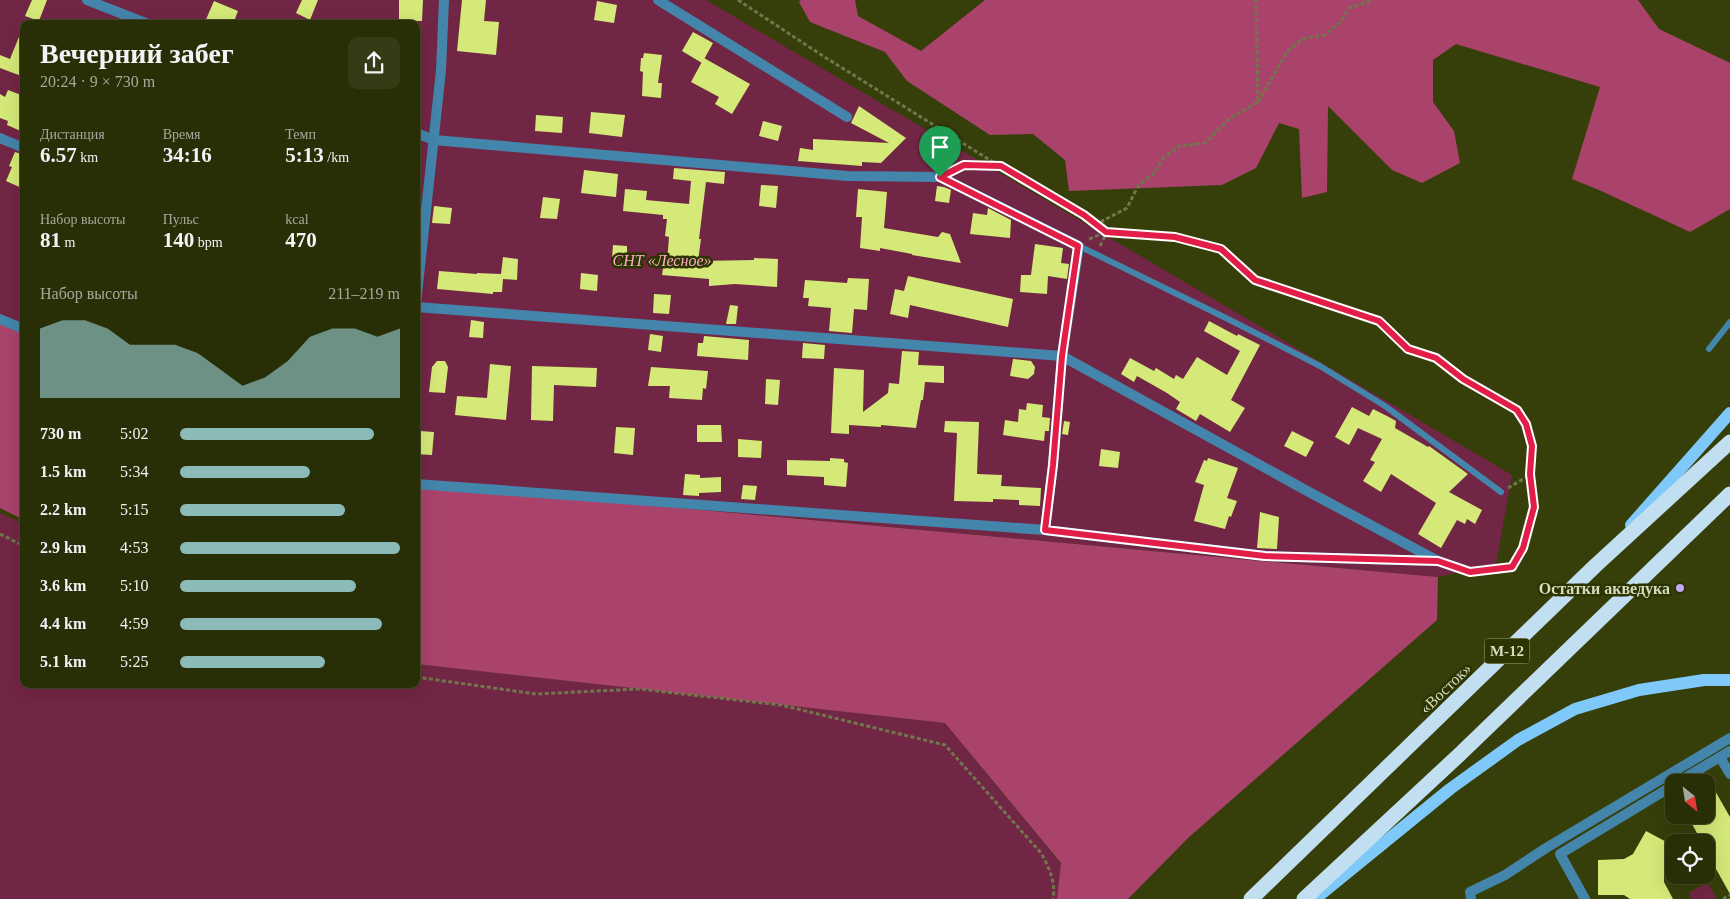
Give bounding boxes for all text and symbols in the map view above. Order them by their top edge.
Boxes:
button: share [348,37,400,89]
text: Вечерний забег [40,38,234,69]
text: 20:24 · 9 × 730 m [40,73,155,90]
pin [919,126,961,177]
text: Дистанция [40,127,105,142]
text: Время [163,127,201,142]
text: Темп [285,127,316,142]
icon: arrive [926,133,954,161]
text: 6.57 [40,143,77,167]
text: 34:16 [163,143,212,167]
text: 5:13 [285,143,324,167]
text: km [77,150,98,165]
text: /km [324,150,349,165]
text: Набор высоты [40,212,126,227]
text: Пульс [163,212,199,227]
text: kcal [285,212,309,227]
text: 81 [40,228,61,252]
text: 140 [163,228,194,252]
text: 470 [285,228,317,252]
text: m [61,235,75,250]
text: bpm [194,235,223,250]
park label: СНТ «Лесное» [613,252,712,269]
text: Набор высоты [40,285,138,302]
text: 211–219 m [328,285,400,302]
text: 730 m [40,425,81,442]
text: 5:02 [120,425,148,442]
text: 1.5 km [40,463,86,480]
text: 5:34 [120,463,148,480]
text: 2.2 km [40,501,86,518]
text: 5:15 [120,501,148,518]
text: 2.9 km [40,539,86,556]
text: 4:53 [120,539,148,556]
text: 3.6 km [40,577,86,594]
text: 5:10 [120,577,148,594]
place label: Остатки акведука [1539,580,1670,598]
marker: Остатки акведука [1674,582,1686,594]
text: 4.4 km [40,615,86,632]
text: 4:59 [120,615,148,632]
road number: М-12 [1484,638,1530,664]
text: 5.1 km [40,653,86,670]
text: 5:25 [120,653,148,670]
street label: «Восток» [1416,660,1475,717]
north arrow [1665,774,1715,824]
map controls [1665,774,1715,884]
button: locate [1665,834,1715,884]

